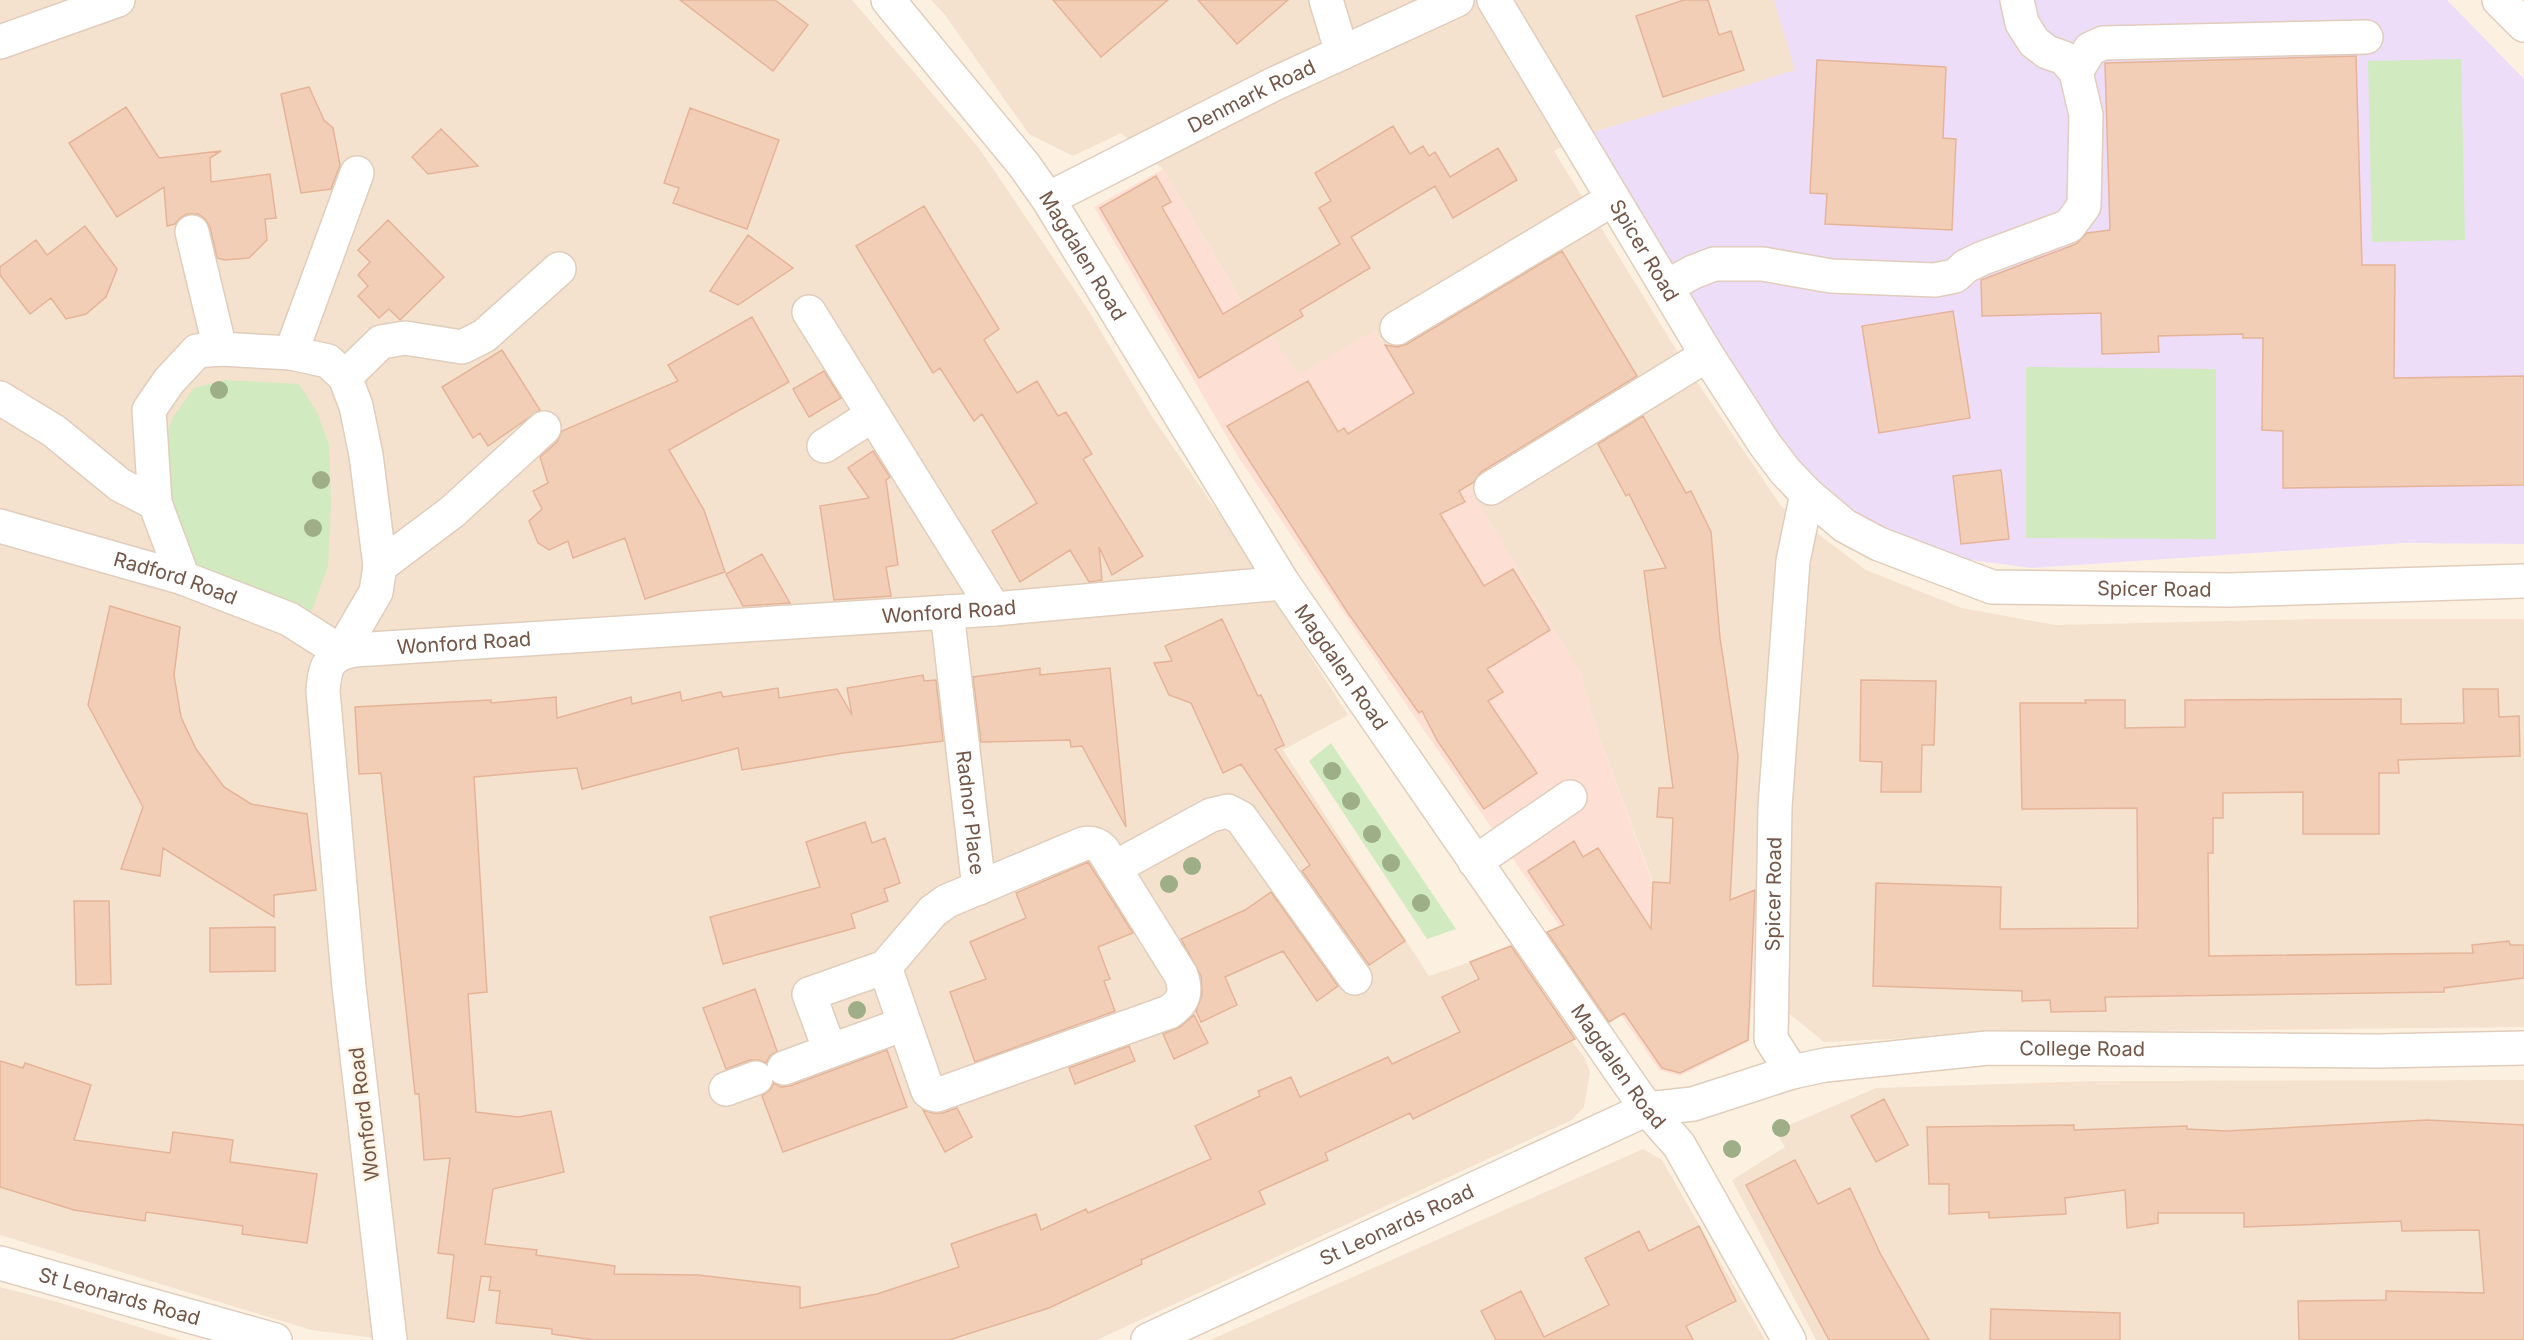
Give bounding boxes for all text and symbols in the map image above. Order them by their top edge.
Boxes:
street label: Denmark Road [1184,55,1319,138]
street label: Magdalen Road [1034,187,1131,325]
street label: Spicer Road [1605,195,1684,306]
street label: Radford Road [111,547,240,610]
street label: Spicer Road [2097,576,2212,602]
street label: Wonford Road [881,595,1017,628]
street label: Magdalen Road [1289,600,1393,735]
street label: Wonford Road [396,627,532,659]
street label: Radnor Place [951,749,989,876]
street label: Spicer Road [1761,837,1786,952]
street label: Magdalen Road [1566,1000,1671,1134]
street label: College Road [2019,1036,2145,1061]
street label: Wonford Road [344,1046,384,1182]
street label: St Leonards Road [1316,1179,1477,1271]
street label: St Leonards Road [36,1262,203,1330]

